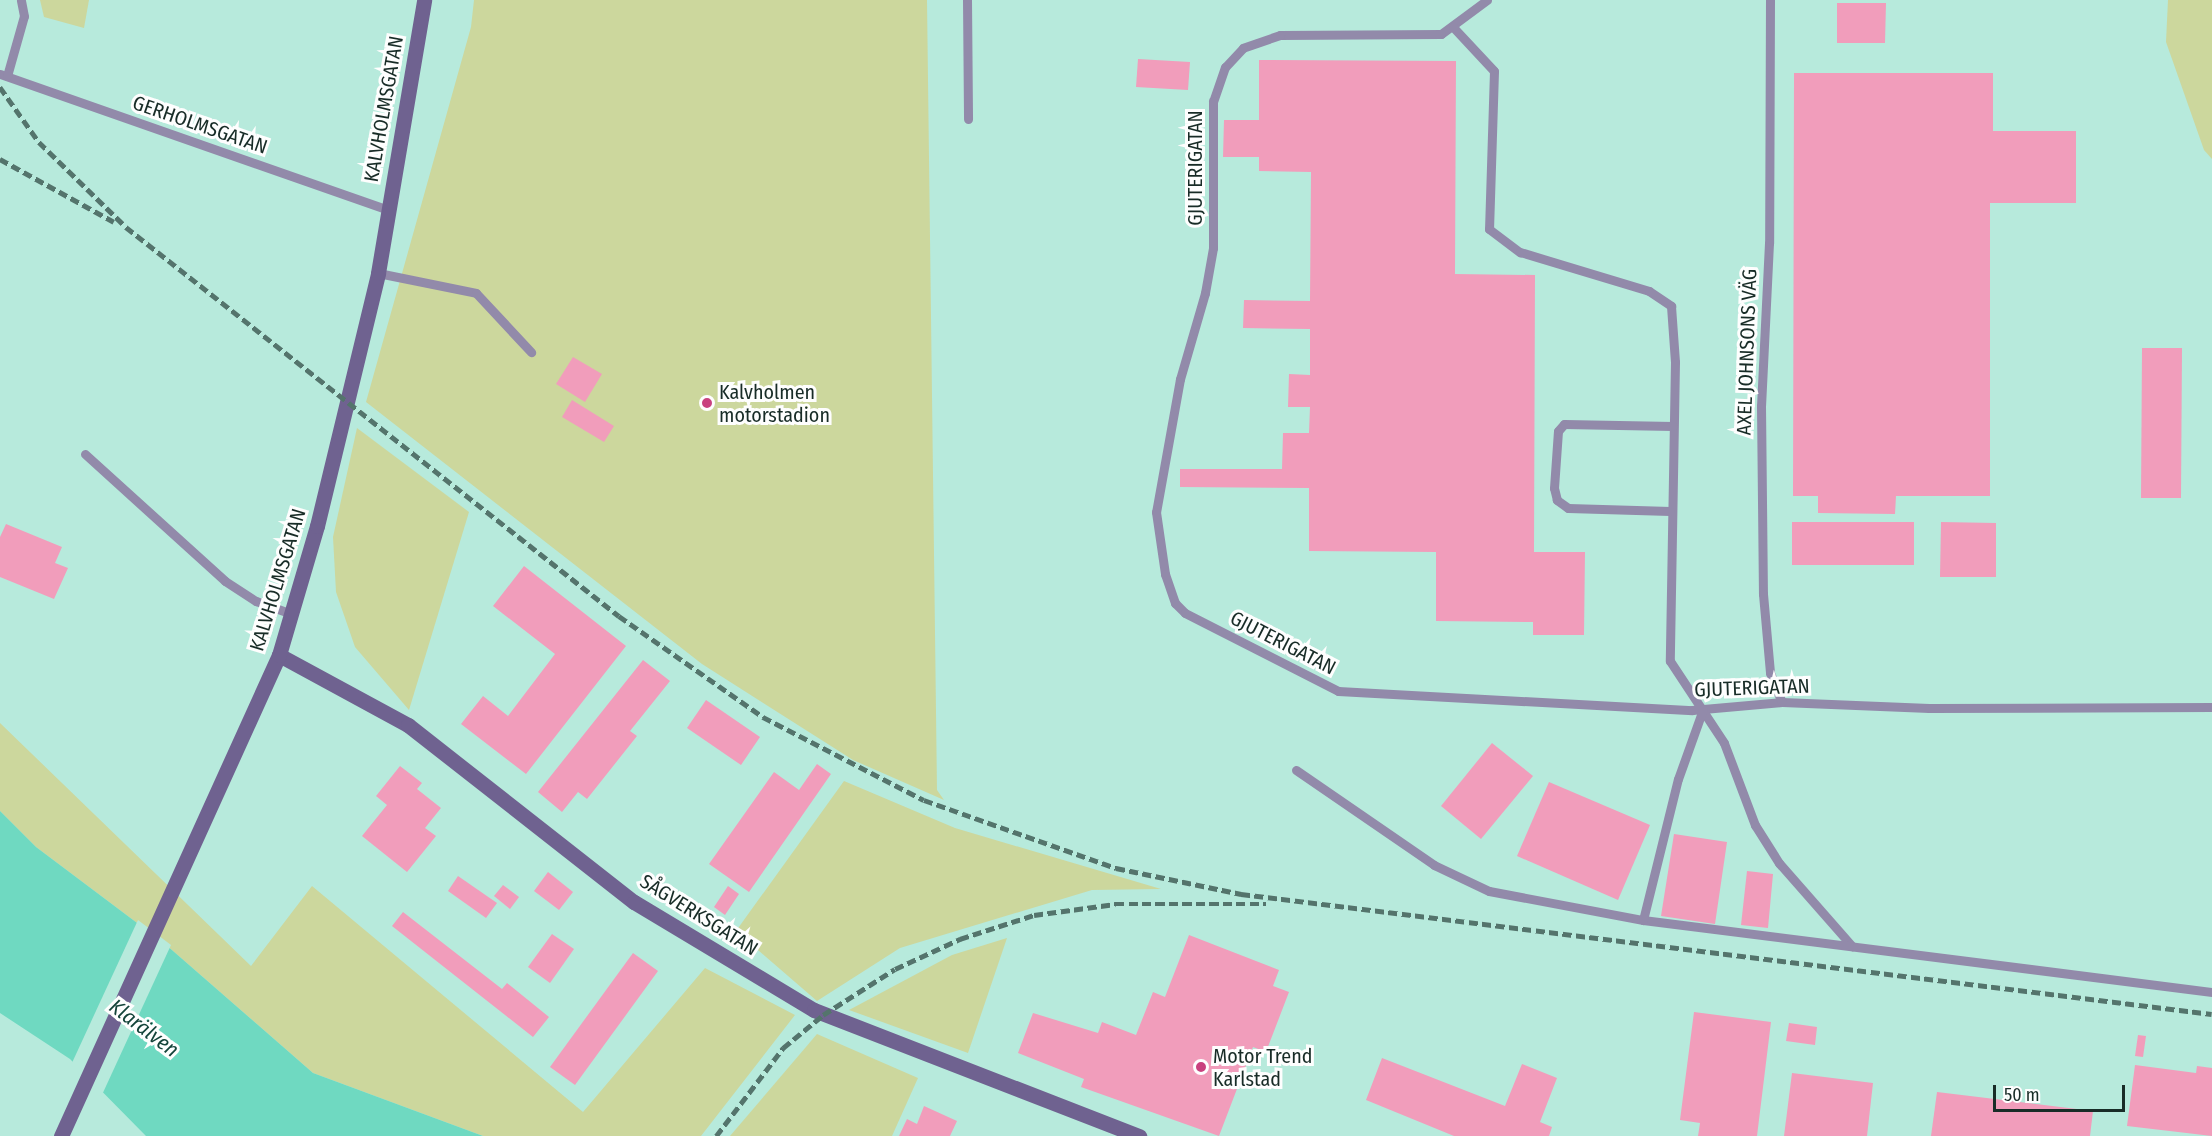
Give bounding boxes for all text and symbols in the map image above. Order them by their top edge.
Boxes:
street label: KALVHOLMSGATAN [359,34,409,184]
street label: GERHOLMSGATAN [130,91,270,159]
street label: GJUTERIGATAN [1183,110,1207,226]
street label: AXEL JOHNSONS VÄG [1732,268,1762,436]
place label: Kalvholmen motorstadion [719,380,830,427]
marker: Kalvholmen motorstadion [700,396,714,410]
street label: KALVHOLMSGATAN [245,506,311,654]
street label: GJUTERIGATAN [1226,606,1340,680]
street label: GJUTERIGATAN [1694,674,1810,702]
street label: SÅGVERKSGATAN [636,869,762,961]
water label: Klarälven [104,994,184,1062]
place label: Motor Trend Karlstad [1213,1044,1312,1091]
marker: Motor Trend Karlstad [1194,1060,1208,1074]
scale bar [1996,1073,2128,1111]
text: 50 m [2004,1084,2040,1106]

